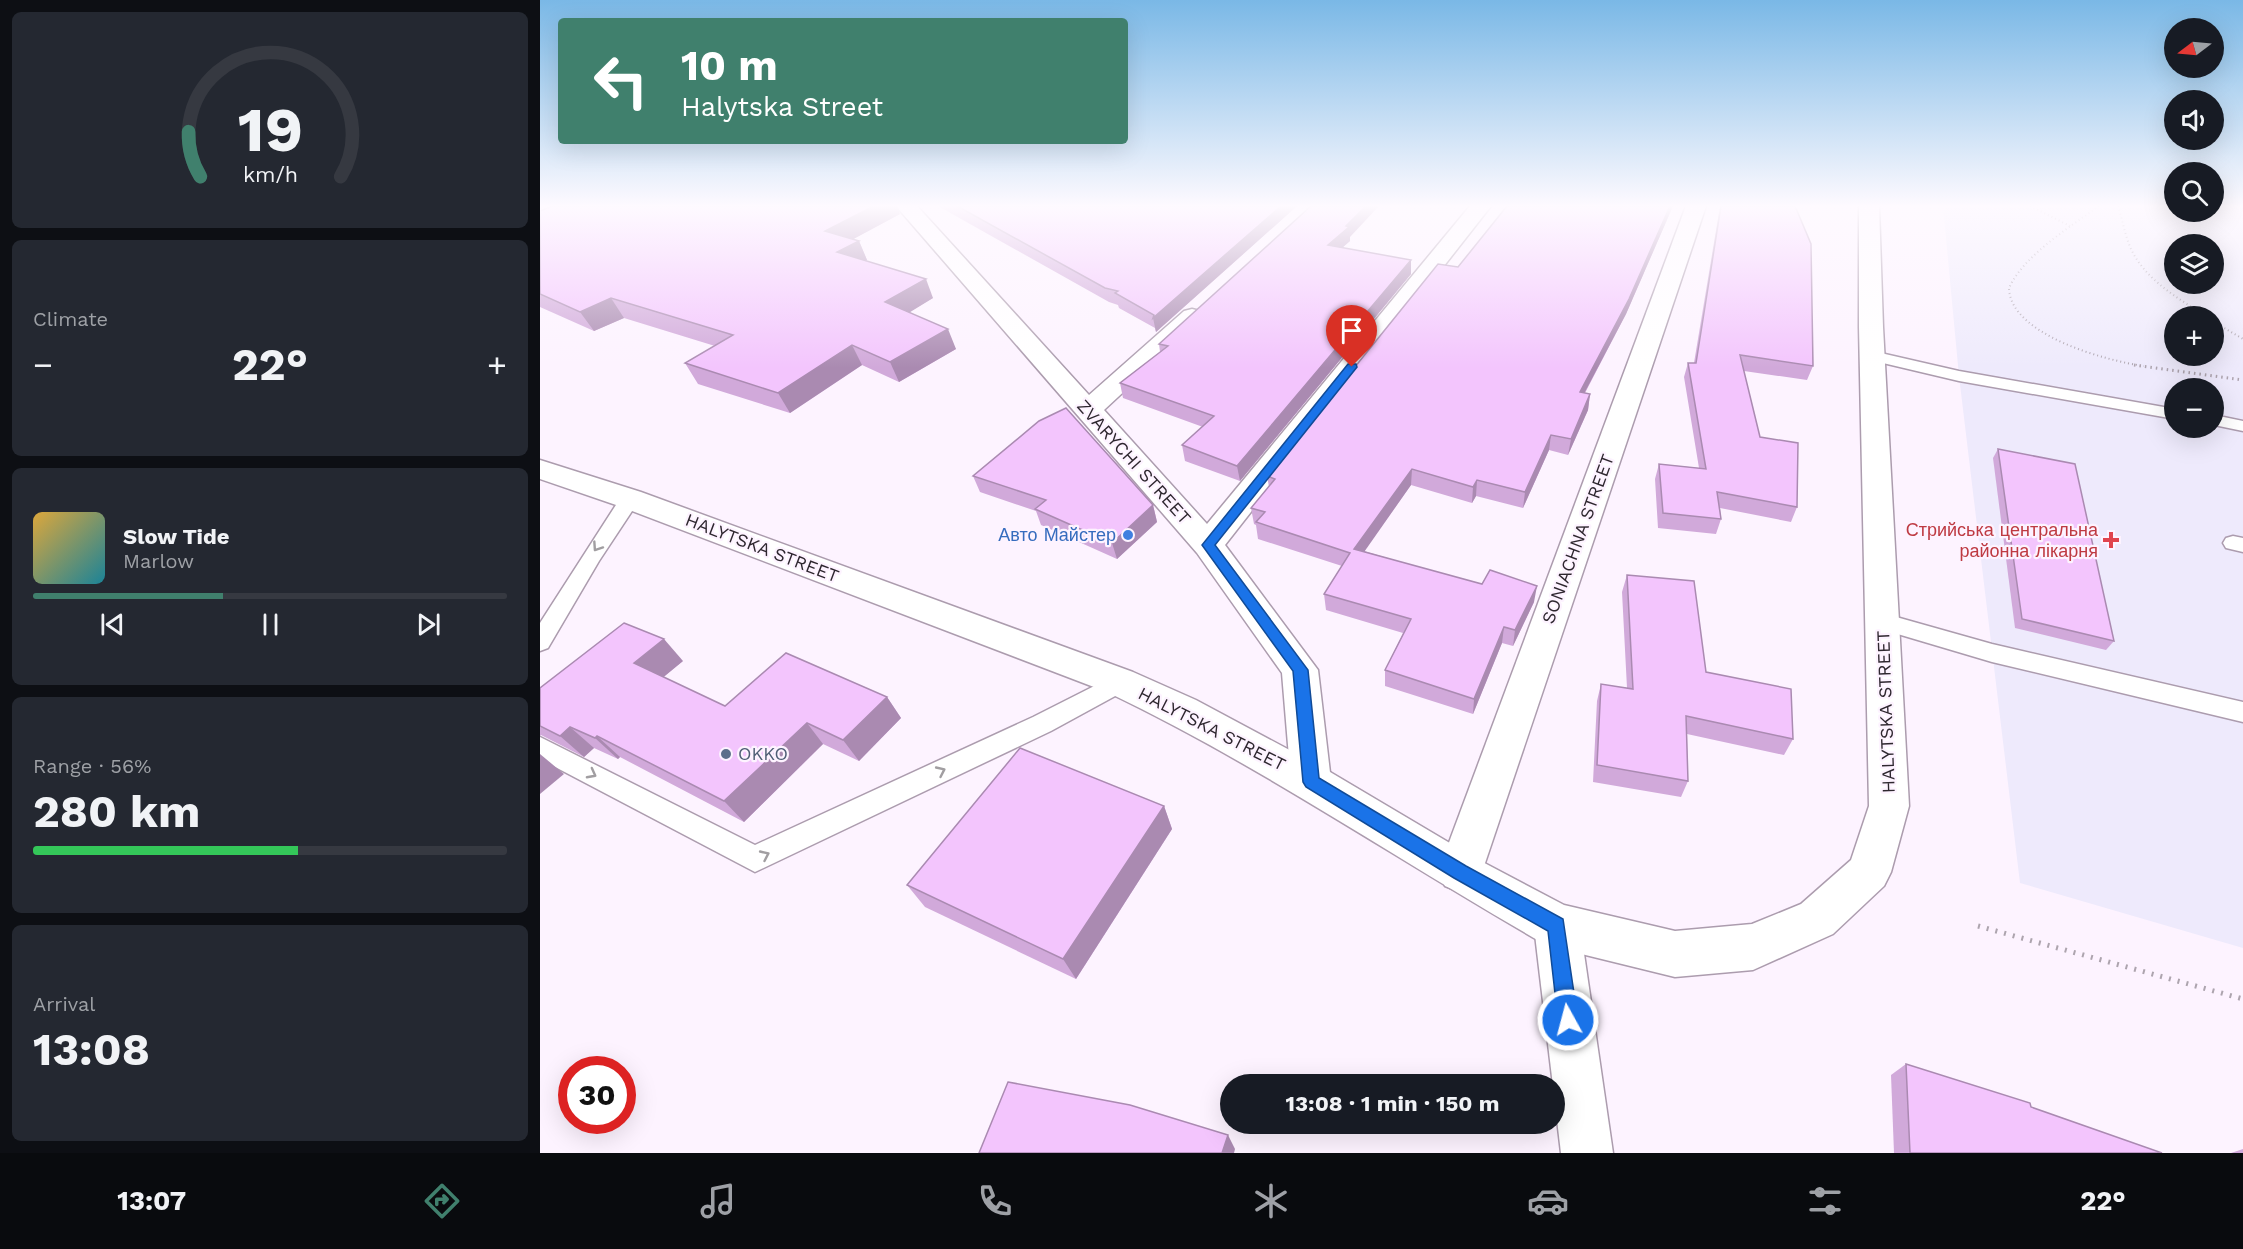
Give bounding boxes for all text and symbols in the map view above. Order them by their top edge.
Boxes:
north arrow [2164,18,2224,78]
map controls [2164,18,2224,438]
text: 10 m [681,41,778,90]
icon: left [582,42,660,120]
button: sound [2164,90,2224,150]
text: Halytska Street [681,91,883,123]
text: 19 [237,93,303,166]
text: km/h [242,162,298,187]
button: search [2164,162,2224,222]
button: layers [2164,234,2224,294]
pin [1326,305,1377,367]
button: + [2164,306,2224,366]
text: Climate [33,307,108,331]
icon: arrive [1335,314,1368,347]
text: 22° [232,338,308,391]
text: − [33,345,53,384]
text: + [487,345,507,384]
button: − [2164,378,2224,438]
street label: ZVARYCHI STREET [1073,395,1196,528]
street label: SONIACHNA STREET [1537,451,1618,626]
street label: HALYTSKA STREET [682,509,842,587]
place label: Стрийська центральна районна лікарня [1906,519,2099,561]
text: Slow Tide [123,524,230,549]
place label: Авто Майстер [998,524,1116,545]
marker: Авто Майстер [1121,528,1135,542]
marker: Стрийська центральна районна лікарня [2102,531,2120,549]
one-way arrow [593,541,605,551]
text: Marlow [123,549,194,573]
icon: previous [96,608,129,641]
icon: pause [254,608,287,641]
icon: next [412,608,445,641]
street label: HALYTSKA STREET [1872,630,1899,794]
street label: HALYTSKA STREET [1135,682,1290,775]
place label: OKKO [738,743,788,764]
marker: OKKO [719,747,733,761]
text: Range · 56% [33,754,151,778]
one-way arrow [586,767,596,778]
one-way arrow [935,767,946,779]
text: 280 km [33,785,200,838]
one-way arrow [758,850,769,862]
position arrow [1536,988,1600,1052]
text: Arrival [33,992,95,1016]
text: 13:08 [33,1023,150,1076]
speed limit sign: 30 [558,1056,636,1134]
text: 13:08 · 1 min · 150 m [1286,1091,1500,1116]
icon: directions [421,1180,463,1222]
icon: music [697,1180,739,1222]
icon: phone [974,1180,1016,1222]
icon: climate [1250,1180,1292,1222]
icon: car [1527,1180,1569,1222]
icon: filters [1804,1180,1846,1222]
text: 13:07 [117,1185,186,1217]
text: 22° [2080,1185,2126,1217]

